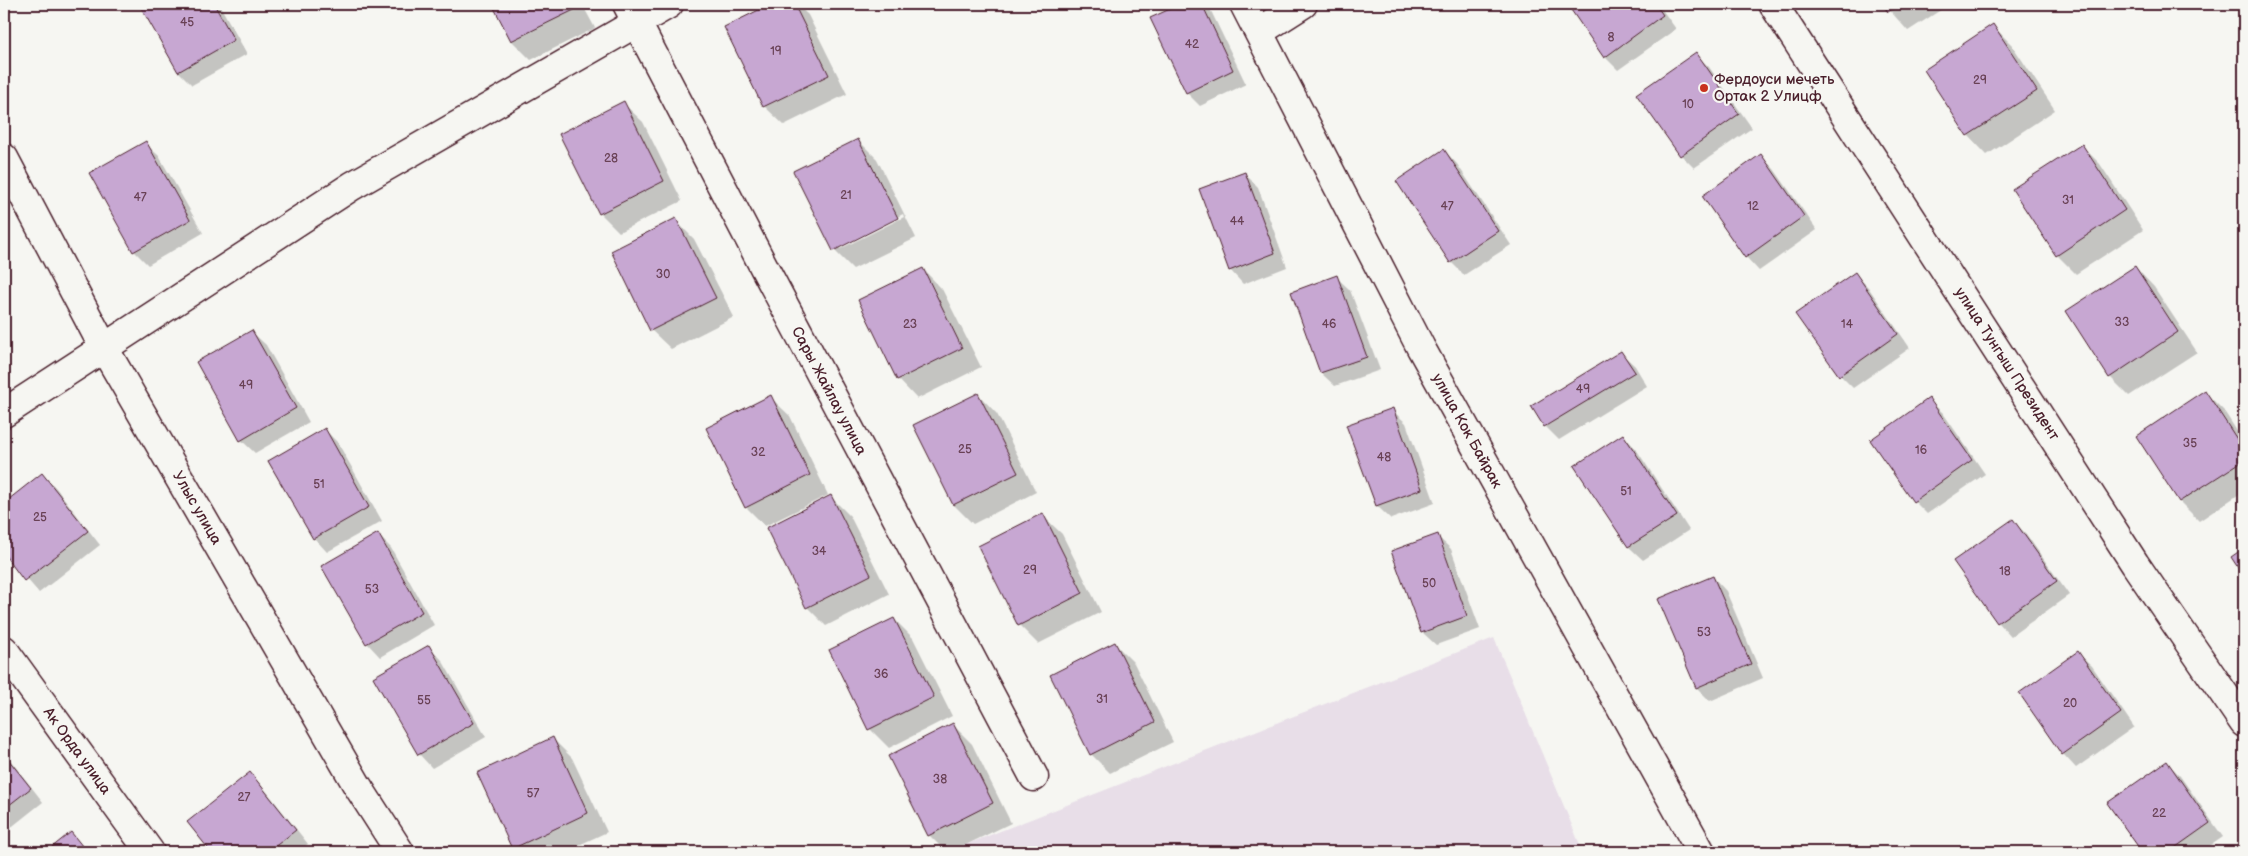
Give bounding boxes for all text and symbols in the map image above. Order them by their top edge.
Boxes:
house number: 45 [180,15,194,30]
house number: 8 [1608,30,1615,45]
house number: 42 [1185,37,1199,52]
house number: 19 [770,44,782,59]
place label: Фердоуси мечеть Ортак 2 Улицф [1714,70,1835,106]
house number: 29 [1973,73,1987,88]
marker: Фердоуси мечеть Ортак 2 Улицф [1698,82,1710,94]
house number: 10 [1682,97,1694,112]
house number: 28 [604,151,618,166]
house number: 21 [840,188,852,203]
house number: 47 [133,190,147,205]
house number: 31 [2062,193,2074,208]
house number: 47 [1440,199,1454,214]
house number: 12 [1747,199,1759,214]
house number: 44 [1230,214,1245,229]
house number: 30 [656,267,670,282]
street label: улица Тунгыш Президент [1950,284,2064,444]
house number: 33 [2115,315,2129,330]
house number: 23 [903,317,917,332]
house number: 46 [1322,317,1336,332]
house number: 14 [1841,317,1854,332]
street label: Сары Жайлау улица [787,324,871,459]
street label: улица Кок Байрак [1428,370,1506,492]
house number: 49 [239,378,253,393]
house number: 49 [1576,382,1590,397]
house number: 35 [2183,436,2197,451]
house number: 25 [958,442,972,457]
house number: 16 [1915,443,1927,458]
house number: 32 [751,445,765,460]
house number: 48 [1377,450,1391,465]
street label: Улыс улица [168,468,226,548]
house number: 51 [313,477,325,492]
house number: 51 [1620,484,1632,499]
house number: 25 [33,510,47,525]
house number: 34 [812,544,827,559]
house number: 29 [1023,563,1037,578]
house number: 18 [1999,564,2011,579]
house number: 50 [1422,576,1436,591]
house number: 53 [365,582,379,597]
house number: 53 [1697,625,1711,640]
house number: 36 [874,667,888,682]
house number: 31 [1096,692,1108,707]
house number: 55 [417,693,431,708]
house number: 20 [2063,696,2077,711]
street label: Ак Орда улица [38,703,115,799]
house number: 38 [933,772,947,787]
house number: 57 [527,786,539,801]
house number: 27 [238,790,251,805]
house number: 22 [2152,806,2166,821]

